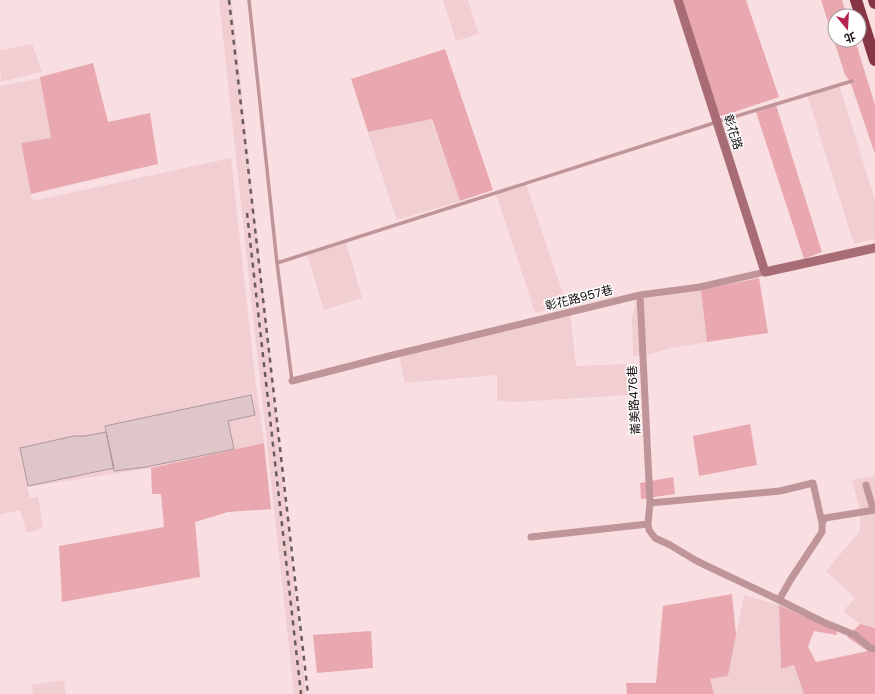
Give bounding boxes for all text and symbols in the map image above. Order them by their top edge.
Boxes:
north arrow [827,8,867,48]
text: 北 [842,28,858,47]
street label: 彰花路 [720,112,747,152]
street label: 彰花路957巷 [543,281,615,314]
street label: 崙美路476巷 [623,365,644,435]

